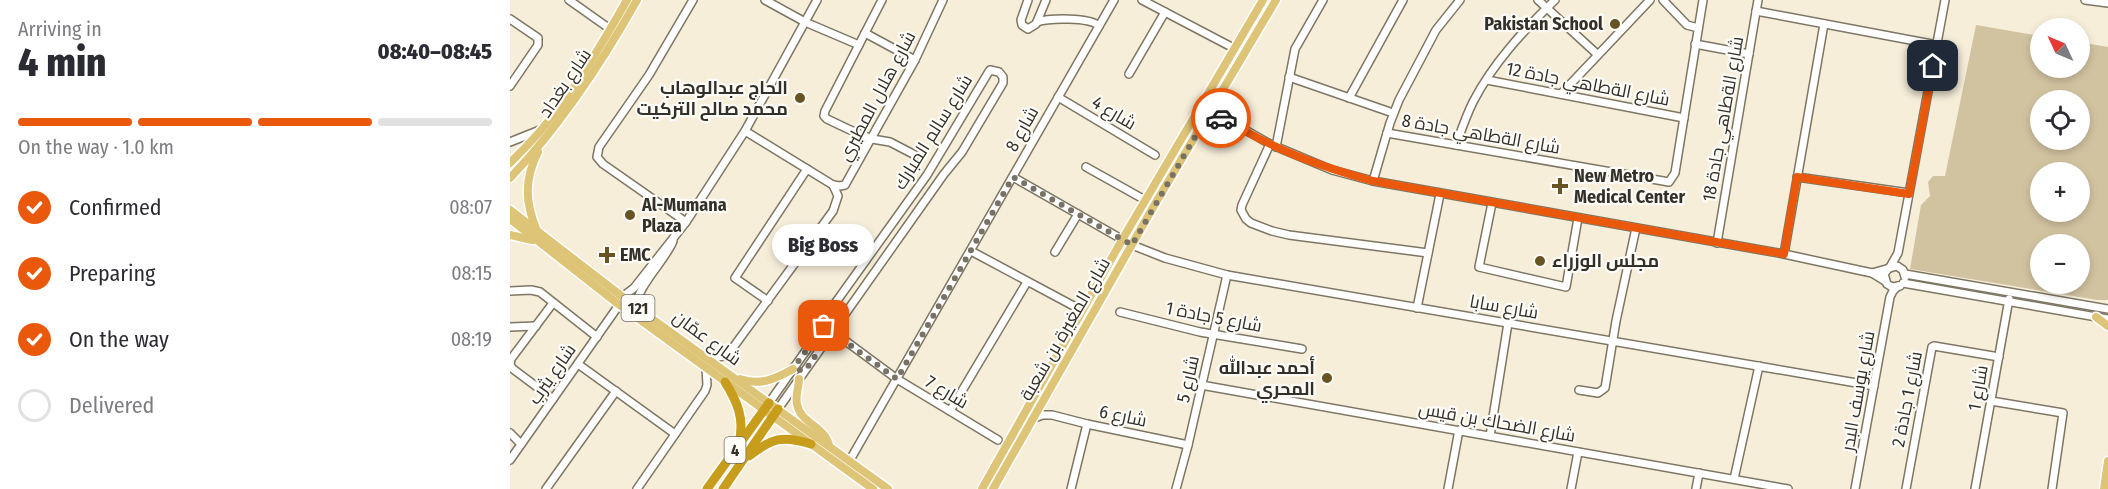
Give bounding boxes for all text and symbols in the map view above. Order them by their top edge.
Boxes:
place label: Pakistan School [1484,13,1603,35]
text: Arriving in [18,17,102,41]
marker: Pakistan School [1608,17,1622,31]
north arrow [2030,18,2090,78]
map controls [2030,18,2090,294]
street label: شارع هلال المطيري [833,27,923,166]
street label: شارع الةطاهي جادة 18 [1698,35,1751,204]
text: 08:40–08:45 [378,38,492,65]
text: 4 min [18,40,106,86]
pin [1907,40,1958,91]
street label: شارع بغداد [534,44,597,122]
icon: home [1916,49,1949,82]
street label: شارع الةطاهي جادة 12 [1504,57,1672,114]
street label: شارع سالم المبارك [889,70,978,194]
place label: الحاج عبدالوهاب محمد صالح التركيت [636,77,788,121]
courier [1191,88,1251,148]
button: locate [2030,90,2090,150]
marker: الحاج عبدالوهاب محمد صالح التركيت [793,91,807,105]
street label: شارع 4 [1087,91,1140,136]
icon: car [1205,102,1238,135]
street label: شارع 8 [1001,103,1044,156]
street label: شارع الةطاهي جادة 8 [1400,109,1562,162]
text: On the way · 1.0 km [18,135,174,159]
button: + [2030,162,2090,222]
place label: New Metro Medical Center [1574,165,1685,208]
marker: New Metro Medical Center [1551,177,1569,195]
icon: check [18,191,51,224]
text: Confirmed [69,194,162,221]
place label: Al-Mumana Plaza [641,194,727,237]
text: 08:07 [449,195,492,219]
marker: Al-Mumana Plaza [623,208,637,222]
callout: Big Boss [773,224,875,266]
text: Big Boss [788,233,858,257]
button: − [2030,234,2090,294]
place label: EMC [620,244,651,266]
marker: EMC [598,246,616,264]
place label: مجلس الوزراء [1552,250,1659,272]
street label: شارع المغيرة بن شعبة [1015,254,1116,405]
marker: مجلس الوزراء [1533,254,1547,268]
icon: check [18,257,51,290]
text: Preparing [69,260,155,287]
text: 08:15 [451,261,492,285]
street label: شارع سابا [1468,290,1540,325]
road number: 121 [622,295,654,321]
street label: شارع 5 جادة 1 [1164,297,1264,338]
pin [798,300,849,351]
street label: شارع عمّان [668,306,746,371]
icon: bag [807,309,840,342]
icon: check [18,323,51,356]
text: On the way [69,326,169,353]
text: 08:19 [451,327,492,351]
street label: شارع يوسف البدر [1836,329,1880,454]
street label: شارع يثرب [523,340,582,409]
street label: شارع 1 جادة 2 [1887,349,1928,449]
street label: شارع 5 [1172,353,1205,405]
place label: أحمد عبدالله المحري [1219,355,1315,403]
street label: شارع 1 [1963,363,1994,413]
street label: شارع 7 [921,371,973,414]
marker: أحمد عبدالله المحري [1320,371,1334,385]
text: Delivered [69,392,154,419]
street label: شارع الضحاك بن قيس [1417,397,1577,448]
street label: شارع 6 [1097,400,1149,433]
road number: 4 [724,437,746,463]

